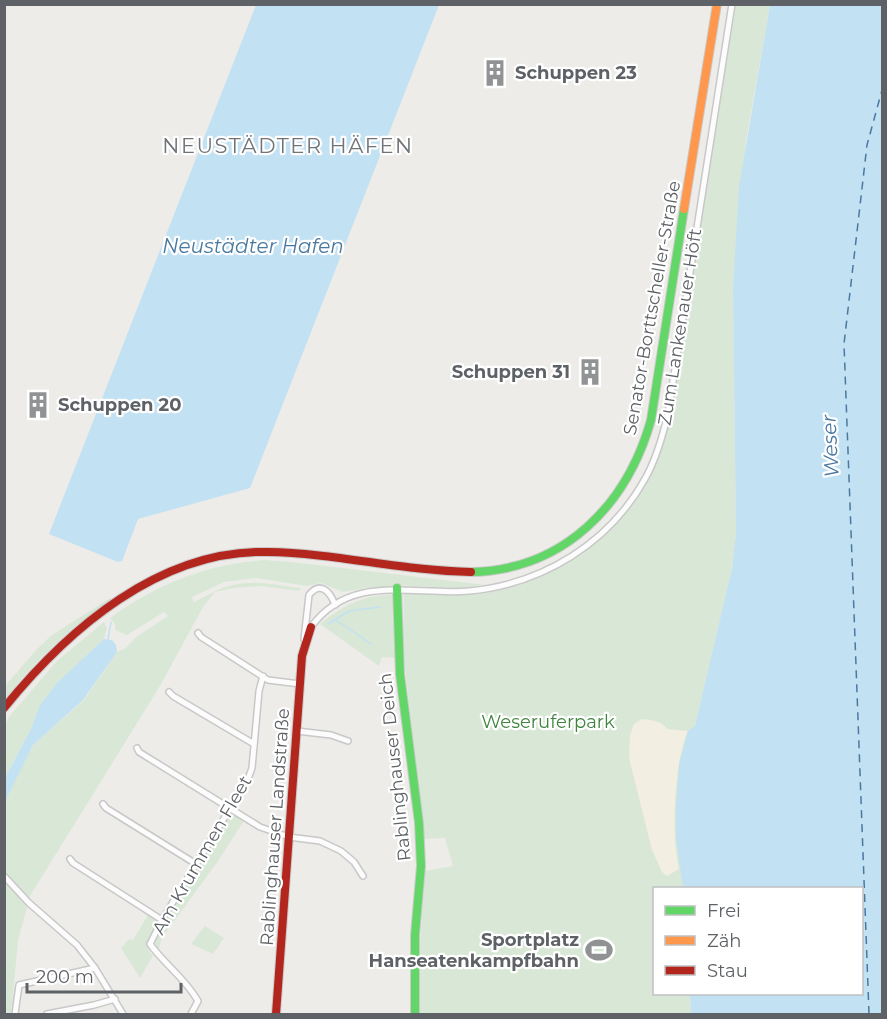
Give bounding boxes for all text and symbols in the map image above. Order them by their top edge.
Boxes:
building icon: Schuppen 23 [480,58,510,88]
place label: Schuppen 23 [515,62,637,84]
district label: NEUSTÄDTER HÄFEN [162,133,414,158]
street label: Senator-Borttscheller-Straße [619,179,685,437]
street label: Zum Lankenauer Höft [654,227,706,427]
water label: Neustädter Hafen [162,234,344,258]
building icon: Schuppen 31 [575,357,605,387]
place label: Schuppen 31 [452,361,570,383]
building icon: Schuppen 20 [23,390,53,420]
place label: Schuppen 20 [58,394,181,416]
water label: Weser [816,413,844,478]
street label: Rablinghauser Deich [374,672,416,862]
street label: Rablinghauser Landstraße [256,707,294,947]
park label: Weseruferpark [481,711,615,733]
street label: Am Krummen Fleet [147,772,257,938]
legend [653,887,863,995]
text: Frei [707,900,741,922]
place label: Sportplatz Hanseatenkampfbahn [369,929,579,972]
text: Zäh [707,930,742,952]
sports icon: Sportplatz Hanseatenkampfbahn [584,935,614,965]
scale bar [27,956,182,994]
text: Stau [707,960,748,982]
text: 200 m [36,966,94,988]

